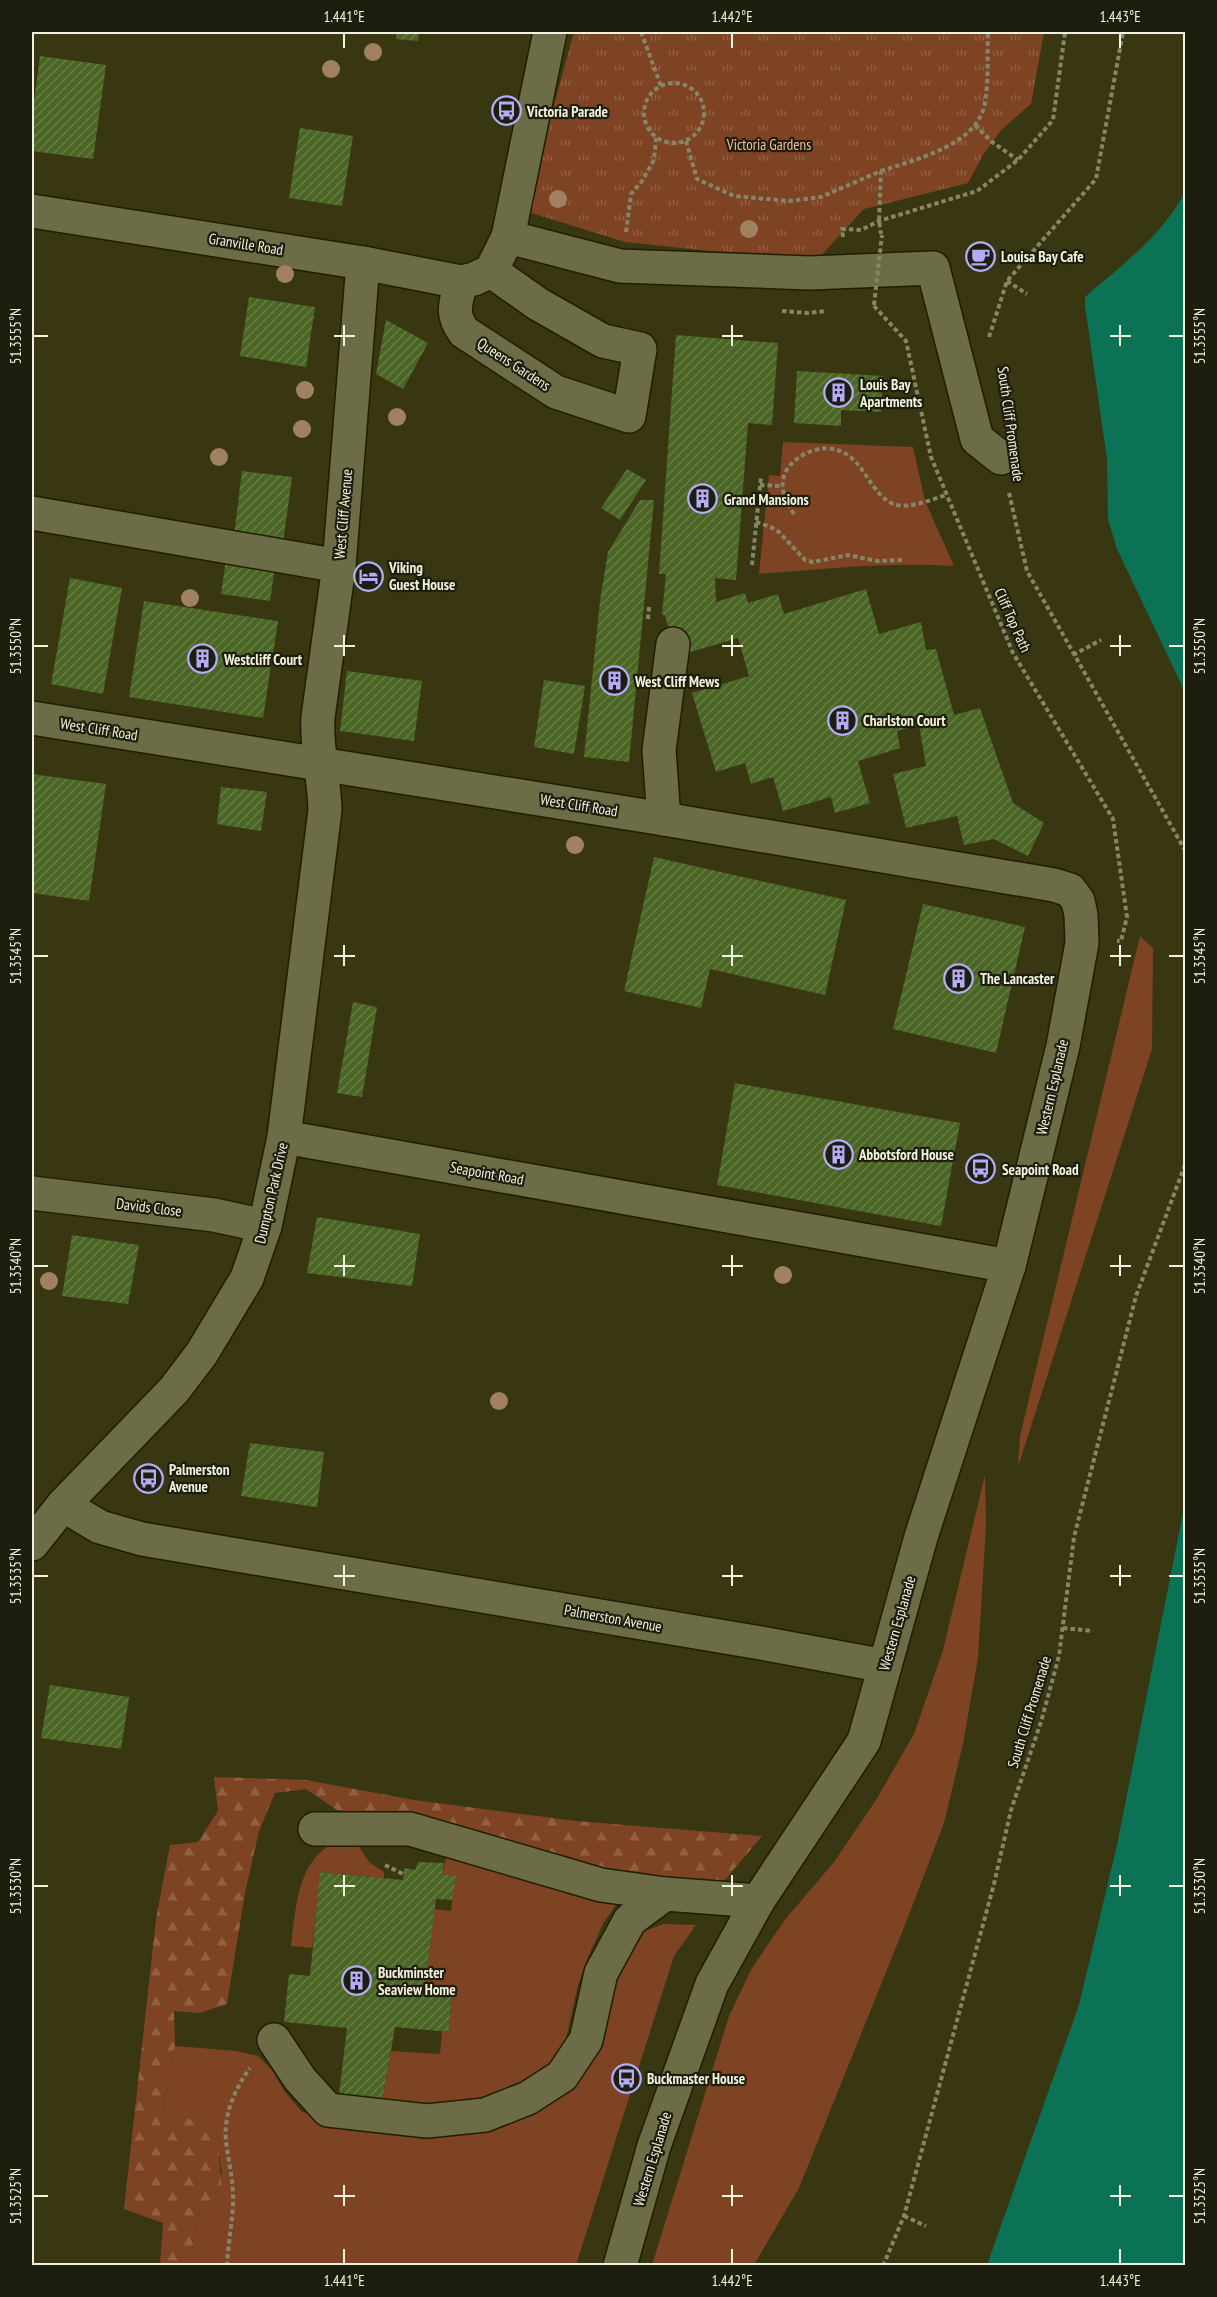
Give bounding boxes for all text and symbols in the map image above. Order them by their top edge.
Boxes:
text: 1.441°E [323,7,365,26]
text: 1.442°E [711,7,753,26]
text: 1.443°E [1099,7,1141,26]
bus stop icon: Victoria Parade [490,95,522,127]
place label: Victoria Parade [526,102,608,121]
park label: Victoria Gardens [726,135,811,154]
street label: Granville Road [207,229,285,259]
cafe icon: Louisa Bay Cafe [964,240,996,272]
place label: Louisa Bay Cafe [1001,247,1084,266]
text: 51.3555°N [6,308,25,364]
text: 51.3555°N [1190,308,1209,364]
street label: Queens Gardens [474,333,554,395]
street label: South Cliff Promenade [994,365,1028,483]
place label: Louis Bay Apartments [859,375,922,411]
building icon: Louis Bay Apartments [823,377,855,409]
street label: West Cliff Avenue [330,468,356,560]
building icon: Grand Mansions [687,483,719,515]
place label: Grand Mansions [724,490,809,509]
place label: Viking Guest House [388,558,455,594]
hotel icon: Viking Guest House [352,560,384,592]
street label: Cliff Top Path [990,585,1036,655]
text: 51.3550°N [6,618,25,674]
text: 51.3550°N [1190,618,1209,674]
building icon: Westcliff Court [187,643,219,675]
place label: Westcliff Court [223,650,303,669]
building icon: West Cliff Mews [598,665,630,697]
place label: West Cliff Mews [634,672,720,691]
building icon: Charlston Court [826,704,858,736]
place label: Charlston Court [863,711,946,730]
street label: West Cliff Road [59,713,139,745]
street label: West Cliff Road [539,789,619,821]
text: 51.3545°N [6,928,25,984]
text: 51.3545°N [1190,928,1209,984]
building icon: The Lancaster [943,962,975,994]
place label: The Lancaster [980,969,1055,988]
street label: Western Esplanade [1032,1037,1072,1137]
building icon: Abbotsford House [822,1138,854,1170]
street label: Dumpton Park Drive [250,1141,292,1245]
place label: Abbotsford House [858,1145,954,1164]
bus stop icon: Seapoint Road [965,1153,997,1185]
street label: Seapoint Road [449,1157,525,1189]
place label: Seapoint Road [1002,1160,1079,1179]
street label: Davids Close [115,1194,183,1220]
text: 51.3540°N [6,1238,25,1294]
text: 51.3540°N [1190,1238,1209,1294]
place label: Palmerston Avenue [168,1460,230,1496]
bus stop icon: Palmerston Avenue [132,1462,164,1494]
text: 51.3535°N [6,1548,25,1604]
text: 51.3535°N [1190,1548,1209,1604]
street label: Western Esplanade [874,1573,920,1673]
street label: Palmerston Avenue [563,1600,663,1636]
street label: South Cliff Promenade [1003,1654,1055,1770]
text: 51.3530°N [6,1858,25,1914]
text: 51.3530°N [1190,1858,1209,1914]
place label: Buckminster Seaview Home [378,1963,456,1999]
building icon: Buckminster Seaview Home [341,1965,373,1997]
bus stop icon: Buckmaster House [610,2062,642,2094]
place label: Buckmaster House [647,2069,745,2088]
street label: Western Esplanade [629,2110,675,2208]
text: 51.3525°N [6,2168,25,2224]
text: 51.3525°N [1190,2168,1209,2224]
text: 1.441°E [323,2271,365,2290]
text: 1.442°E [711,2271,753,2290]
text: 1.443°E [1099,2271,1141,2290]

